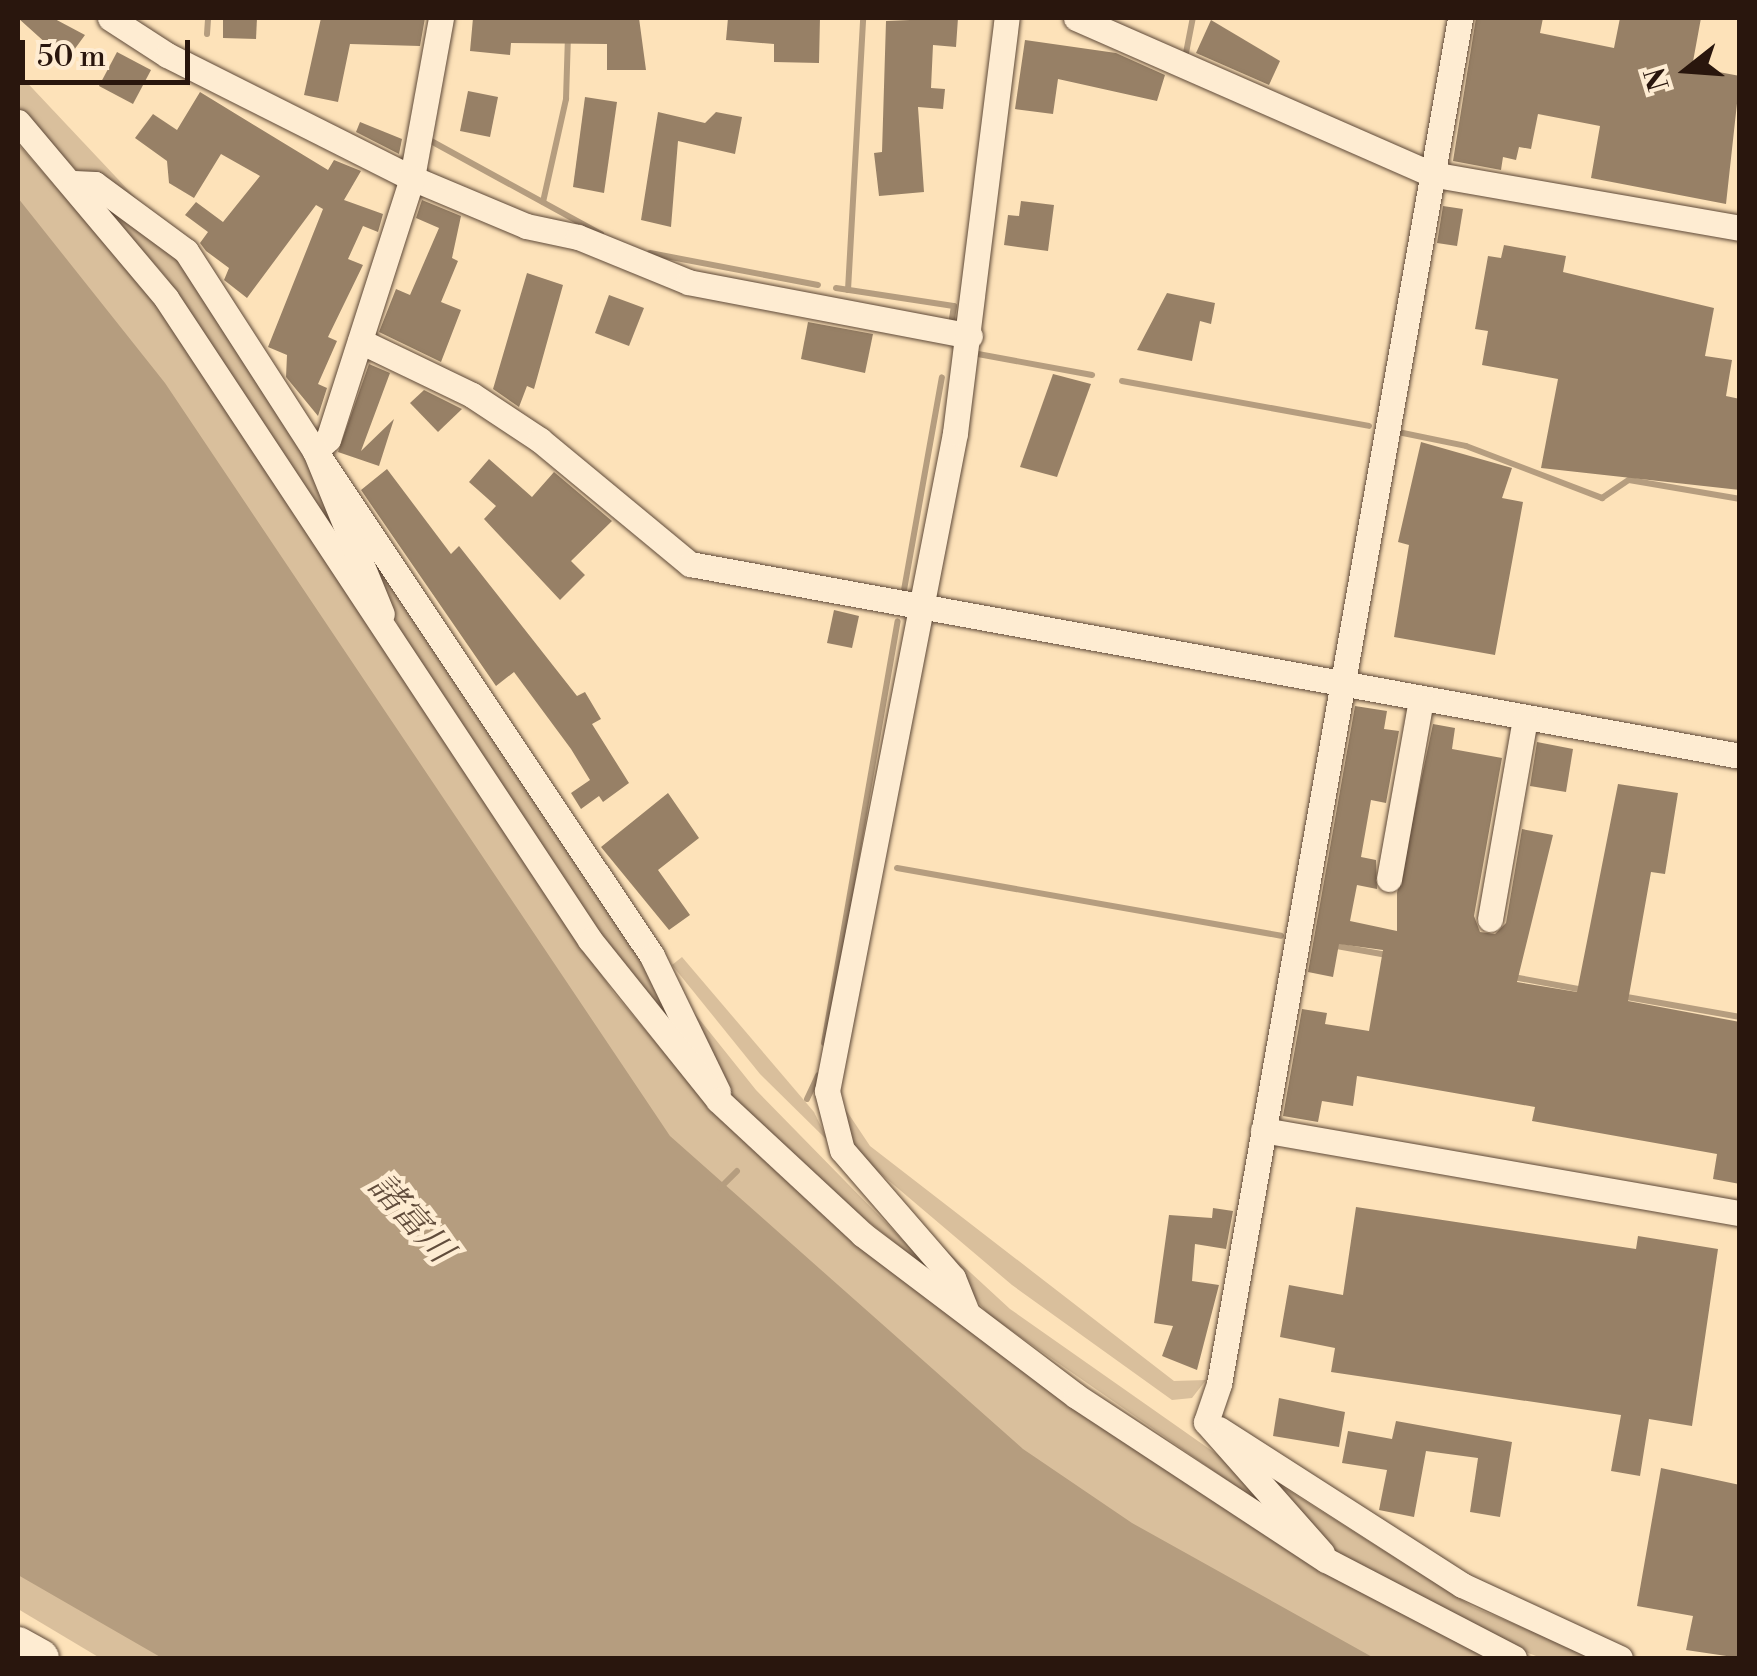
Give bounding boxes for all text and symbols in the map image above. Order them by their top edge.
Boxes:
scale bar [25,20,195,82]
north arrow [1637,20,1737,120]
text: 50 m [37,38,106,76]
text: N [1638,63,1678,95]
water label: 諸富川 [359,1166,461,1272]

